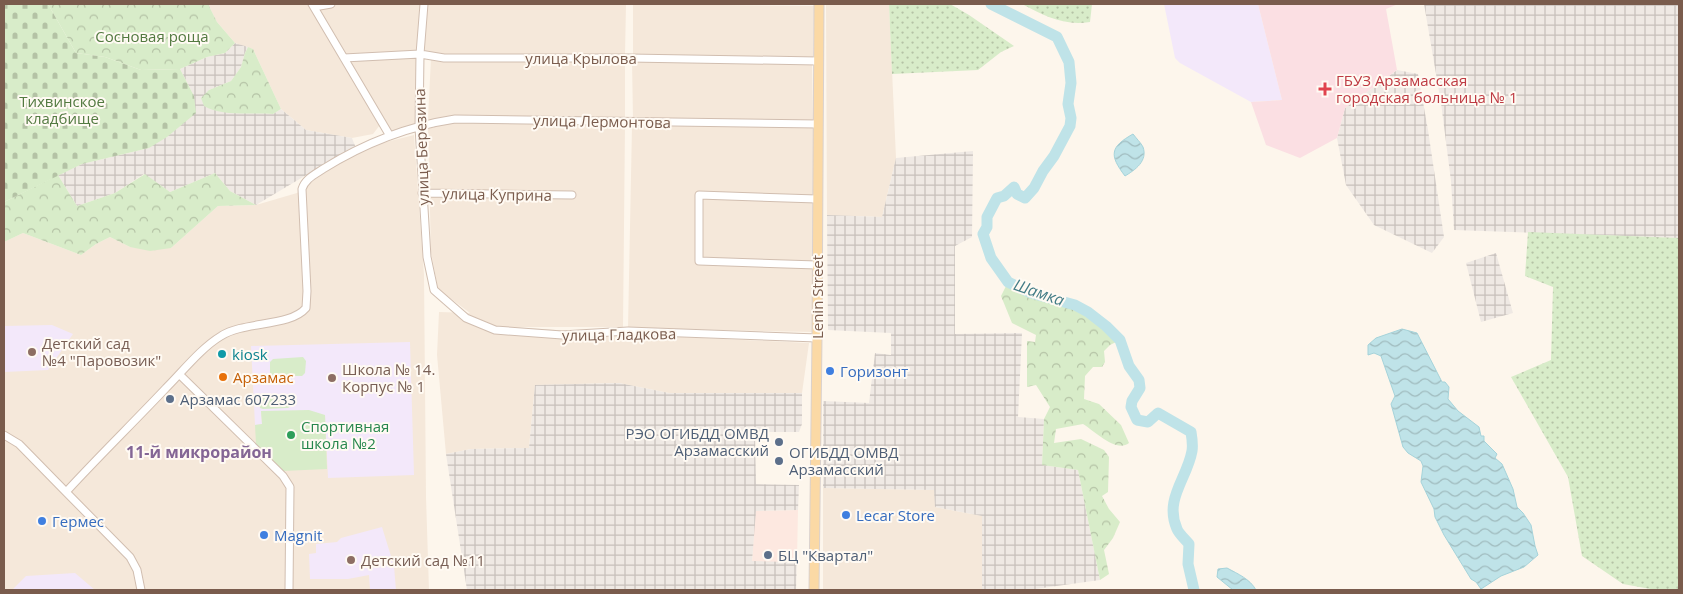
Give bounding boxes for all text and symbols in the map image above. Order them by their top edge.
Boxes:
park label: Сосновая роща [95,26,209,46]
street label: улица Крылова [525,48,637,68]
place label: ГБУЗ Арзамасская городская больница № 1 [1336,70,1518,107]
marker: ГБУЗ Арзамасская городская больница № 1 [1318,82,1332,96]
street label: улица Березина [409,88,433,206]
park label: Тихвинское кладбище [19,91,105,128]
street label: улица Лермонтова [533,110,671,132]
street label: улица Куприна [442,183,552,205]
street label: Lenin Street [807,255,827,339]
water label: Шамка [1011,273,1067,311]
street label: улица Гладкова [562,323,676,345]
place label: Детский сад №4 "Паровозик" [42,333,161,370]
place label: kiosk [232,344,268,364]
marker: Детский сад №4 "Паровозик" [26,346,38,358]
marker: kiosk [216,348,228,360]
place label: Школа № 14. Корпус № 1 [342,359,435,396]
place label: Горизонт [840,361,908,381]
marker: Горизонт [824,365,836,377]
place label: Арзамас [233,367,294,387]
marker: Арзамас [217,371,229,383]
marker: Школа № 14. Корпус № 1 [326,372,338,384]
place label: Арзамас 607233 [180,389,296,409]
marker: Арзамас 607233 [164,393,176,405]
place label: Спортивная школа №2 [301,416,389,453]
place label: РЭО ОГИБДД ОМВД Арзамасский [625,423,769,460]
marker: Спортивная школа №2 [285,429,297,441]
marker: РЭО ОГИБДД ОМВД Арзамасский [773,436,785,448]
district label: 11-й микрорайон [126,441,272,463]
place label: ОГИБДД ОМВД Арзамасский [789,442,899,479]
marker: ОГИБДД ОМВД Арзамасский [773,455,785,467]
place label: Lecar Store [856,505,935,525]
marker: Lecar Store [840,509,852,521]
place label: Гермес [52,511,104,531]
marker: Гермес [36,515,48,527]
place label: Magnit [274,525,322,545]
marker: Magnit [258,529,270,541]
place label: БЦ "Квартал" [778,545,873,565]
marker: БЦ "Квартал" [762,549,774,561]
place label: Детский сад №11 [361,550,485,570]
marker: Детский сад №11 [345,554,357,566]

